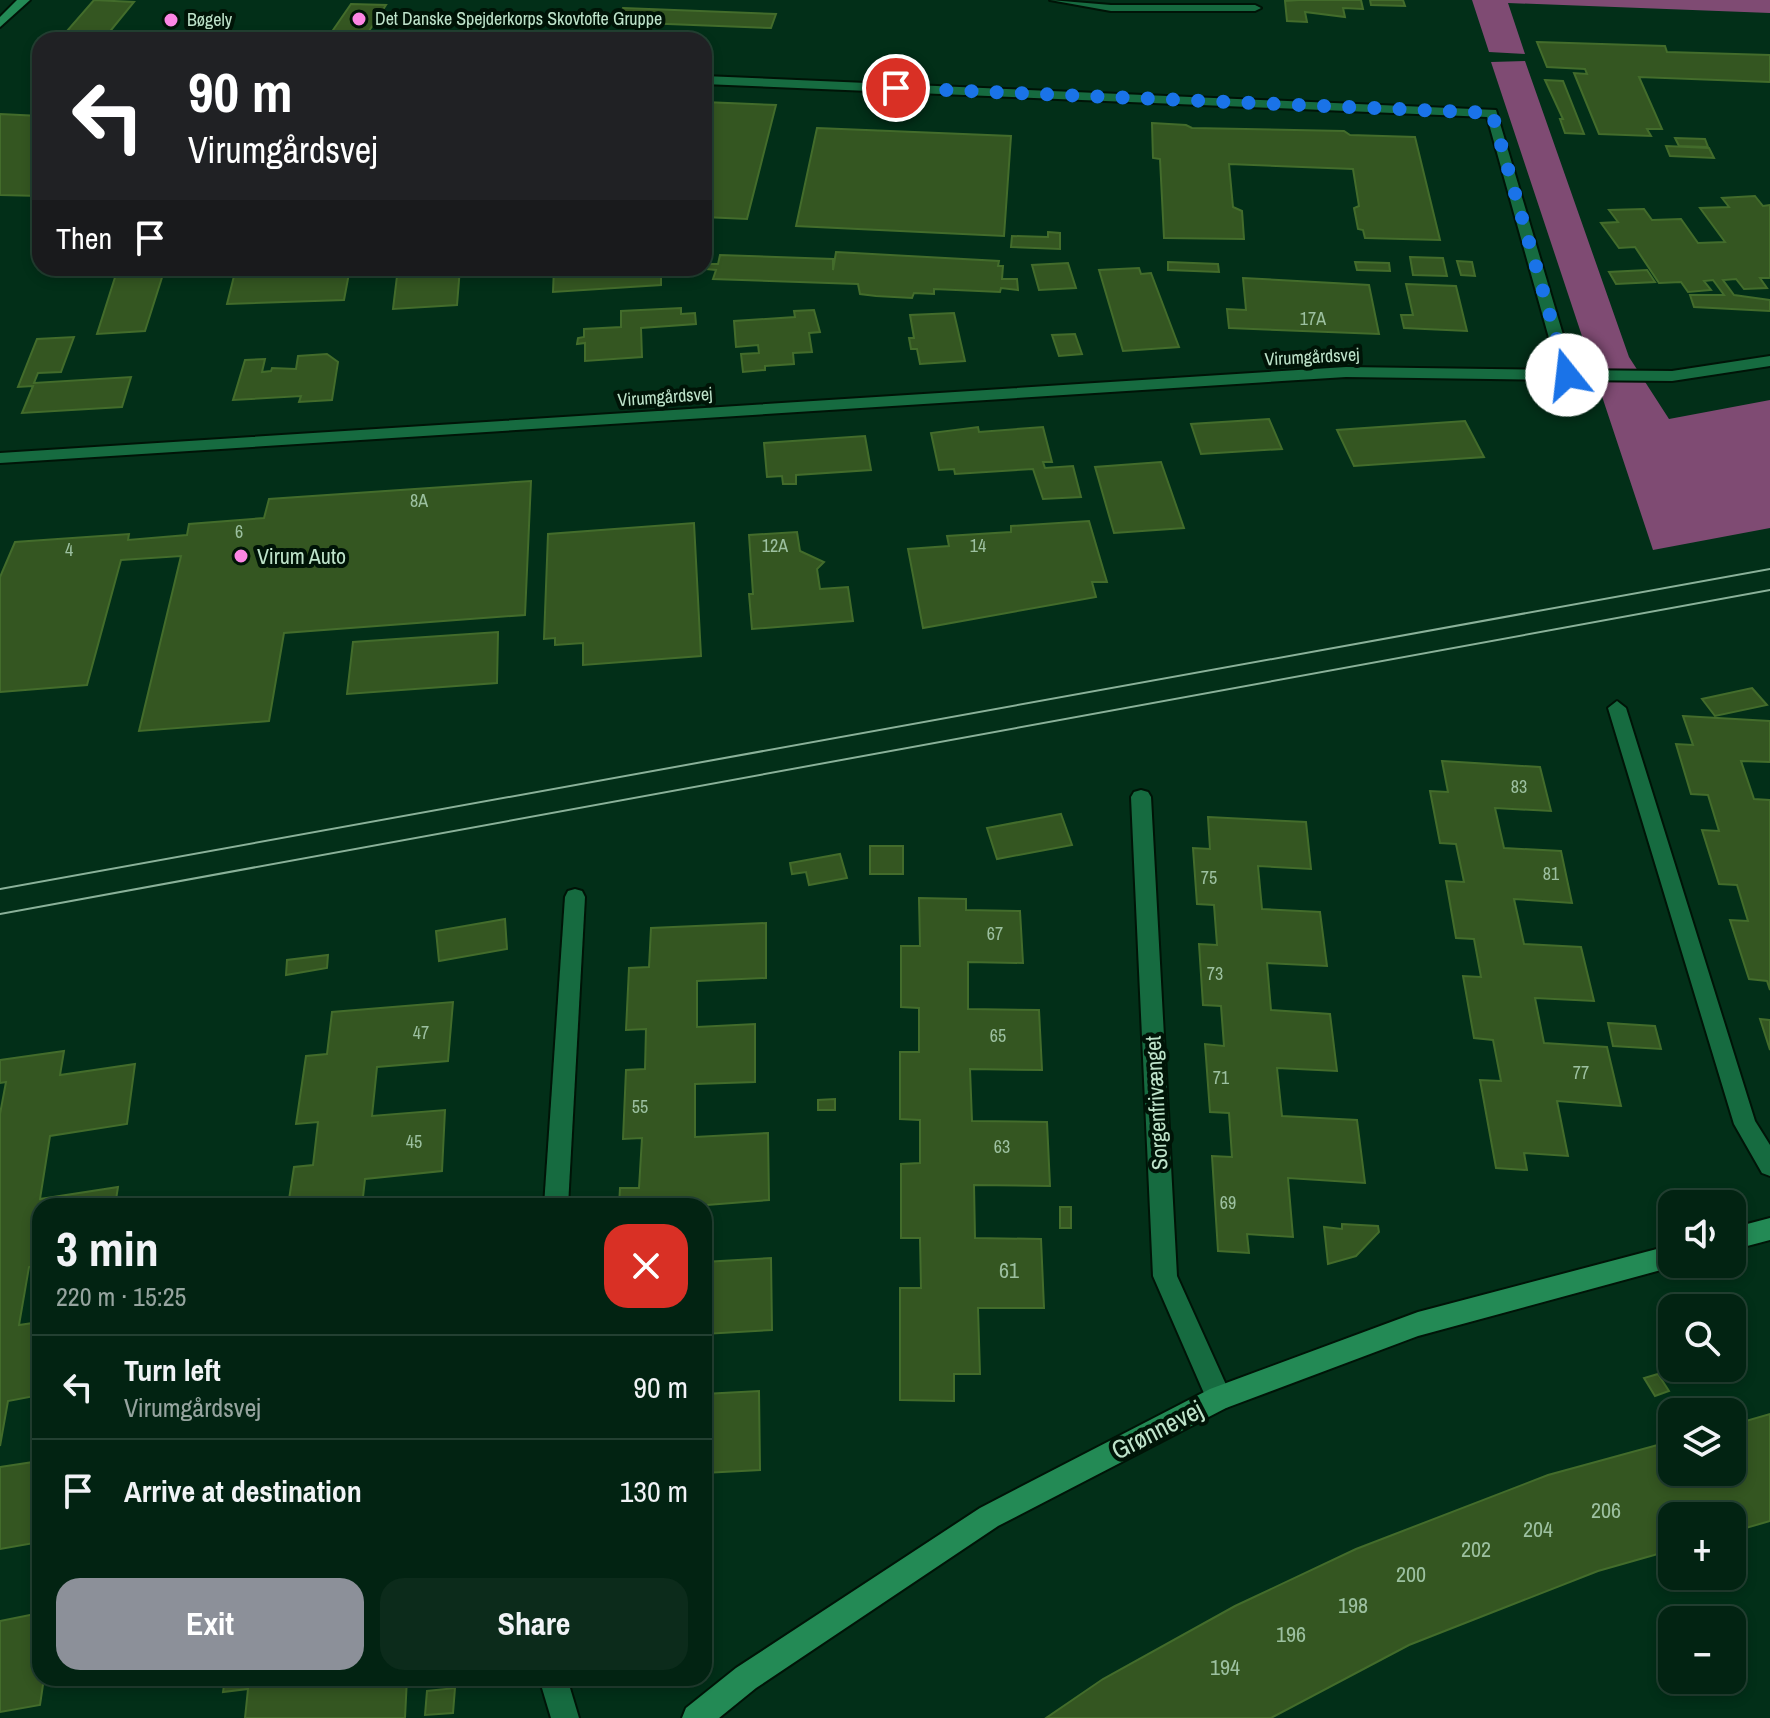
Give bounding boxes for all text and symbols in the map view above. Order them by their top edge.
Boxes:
place label: Det Danske Spejderkorps Skovtofte Gruppe [375,6,662,31]
place label: Bøgely [187,7,233,32]
marker: Det Danske Spejderkorps Skovtofte Gruppe [350,10,368,28]
marker: Bøgely [162,11,180,29]
text: 90 m [188,54,293,129]
pin [862,54,930,122]
icon: left [56,64,160,168]
icon: arrive [874,66,918,110]
text: Virumgårdsvej [188,126,378,174]
icon: arrive [128,216,172,260]
text: Then [56,218,112,258]
house number: 17A [1300,306,1326,331]
position arrow [1525,333,1609,417]
street label: Virumgårdsvej [1264,342,1360,371]
street label: Virumgårdsvej [617,381,713,412]
house number: 8A [410,488,428,513]
house number: 6 [235,519,243,544]
house number: 12A [762,533,788,558]
house number: 14 [970,533,986,558]
house number: 4 [65,537,73,562]
place label: Virum Auto [257,541,346,571]
marker: Virum Auto [232,547,250,565]
house number: 83 [1511,774,1527,799]
house number: 81 [1543,861,1560,886]
house number: 75 [1201,865,1217,890]
house number: 67 [987,921,1003,946]
house number: 73 [1207,961,1223,986]
house number: 47 [413,1020,429,1045]
house number: 65 [990,1023,1006,1048]
street label: Sorgenfrivænget [1138,1035,1174,1171]
house number: 77 [1573,1060,1589,1085]
house number: 71 [1213,1065,1230,1090]
house number: 55 [632,1094,648,1119]
house number: 45 [406,1129,422,1154]
house number: 63 [994,1134,1010,1159]
house number: 69 [1220,1190,1236,1215]
map controls [1658,1190,1746,1694]
button: sound [1658,1190,1746,1278]
text: 3 min [56,1216,159,1281]
button: close [604,1224,688,1308]
house number: 61 [999,1255,1019,1285]
text: 220 m · 15:25 [56,1279,186,1314]
button: search [1658,1294,1746,1382]
text: Turn left [124,1350,221,1390]
icon: left [56,1365,100,1409]
text: 90 m [633,1367,688,1407]
text: Virumgårdsvej [124,1390,261,1425]
street label: Grønnevej [1105,1392,1209,1467]
button: layers [1658,1398,1746,1486]
icon: arrive [56,1469,100,1513]
text: Arrive at destination [124,1471,362,1511]
text: 130 m [620,1471,688,1511]
house number: 206 [1591,1495,1621,1525]
button: + [1658,1502,1746,1590]
house number: 204 [1523,1514,1553,1544]
house number: 202 [1461,1534,1491,1564]
house number: 200 [1396,1559,1426,1589]
button: Exit [56,1578,364,1670]
button: Share [380,1578,688,1670]
house number: 198 [1338,1590,1368,1620]
button: − [1658,1606,1746,1694]
house number: 196 [1276,1619,1306,1649]
house number: 194 [1210,1652,1240,1682]

